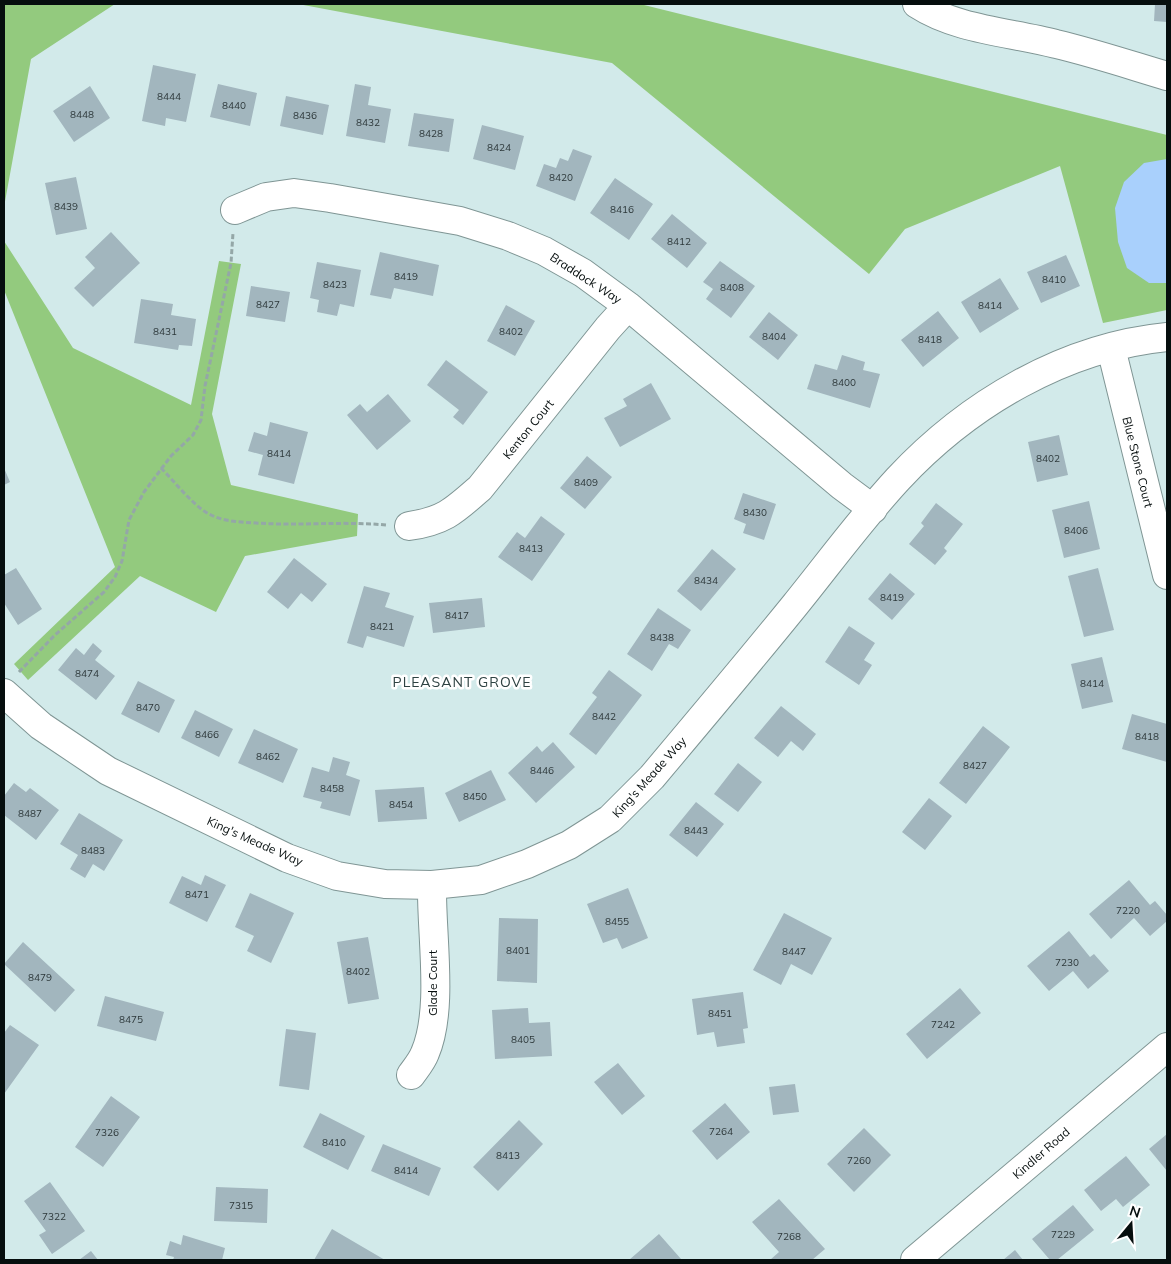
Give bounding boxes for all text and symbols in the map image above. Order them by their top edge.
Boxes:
house number: 8444 [157,90,181,103]
house number: 8440 [222,99,246,112]
house number: 8448 [70,108,94,121]
house number: 8436 [293,109,317,122]
house number: 8432 [356,116,380,129]
house number: 8428 [419,127,443,140]
house number: 8424 [487,141,511,154]
house number: 8420 [549,171,573,184]
house number: 8439 [54,200,78,213]
house number: 8416 [610,203,634,216]
house number: 8412 [667,235,691,248]
street label: Braddock Way [547,249,625,307]
house number: 8419 [394,270,418,283]
house number: 8410 [1042,273,1066,286]
house number: 8423 [323,278,347,291]
house number: 8408 [720,281,744,294]
house number: 8427 [256,298,280,311]
house number: 8414 [978,299,1002,312]
house number: 8431 [153,325,177,338]
house number: 8402 [499,325,523,338]
house number: 8404 [762,330,786,343]
house number: 8418 [918,333,942,346]
house number: 8400 [832,376,856,389]
street label: Kenton Court [499,396,557,462]
street label: Blue Stone Court [1119,415,1157,509]
house number: 8414 [267,447,291,460]
house number: 8402 [1036,452,1060,465]
house number: 8409 [574,476,598,489]
house number: 8430 [743,506,767,519]
house number: 8406 [1064,524,1088,537]
house number: 8413 [519,542,543,555]
house number: 8434 [694,574,718,587]
house number: 8419 [880,591,904,604]
house number: 8417 [445,609,469,622]
house number: 8421 [370,620,394,633]
house number: 8438 [650,631,674,644]
house number: 8474 [75,667,99,680]
district label: PLEASANT GROVE [393,673,531,691]
house number: 8414 [1080,677,1104,690]
house number: 8470 [136,701,160,714]
house number: 8442 [592,710,616,723]
house number: 8466 [195,728,219,741]
house number: 8418 [1135,730,1159,743]
street label: King's Meade Way [609,733,690,820]
house number: 8462 [256,750,280,763]
house number: 8427 [963,759,987,772]
house number: 8446 [530,764,554,777]
house number: 8458 [320,782,344,795]
house number: 8450 [463,790,487,803]
house number: 8454 [389,798,413,811]
house number: 8487 [18,807,42,820]
street label: King's Meade Way [205,813,306,869]
house number: 8443 [684,824,708,837]
house number: 8483 [81,844,105,857]
house number: 8471 [185,888,209,901]
house number: 7220 [1116,904,1140,917]
house number: 8455 [605,915,629,928]
house number: 8401 [506,944,530,957]
house number: 8447 [782,945,806,958]
street label: Glade Court [425,950,440,1016]
house number: 7230 [1055,956,1079,969]
house number: 8402 [346,965,370,978]
house number: 8479 [28,971,52,984]
house number: 8451 [708,1007,732,1020]
house number: 8475 [119,1013,143,1026]
house number: 7242 [931,1018,955,1031]
house number: 8405 [511,1033,535,1046]
street label: Kindler Road [1009,1124,1073,1182]
house number: 7264 [709,1125,733,1138]
house number: 7326 [95,1126,119,1139]
house number: 8410 [322,1136,346,1149]
house number: 8413 [496,1149,520,1162]
house number: 7260 [847,1154,871,1167]
house number: 8414 [394,1164,418,1177]
house number: 7315 [229,1199,253,1212]
north arrow [1106,1199,1156,1249]
text: N [1127,1201,1143,1222]
house number: 7322 [42,1210,66,1223]
house number: 7229 [1051,1228,1075,1241]
house number: 7268 [777,1230,801,1243]

